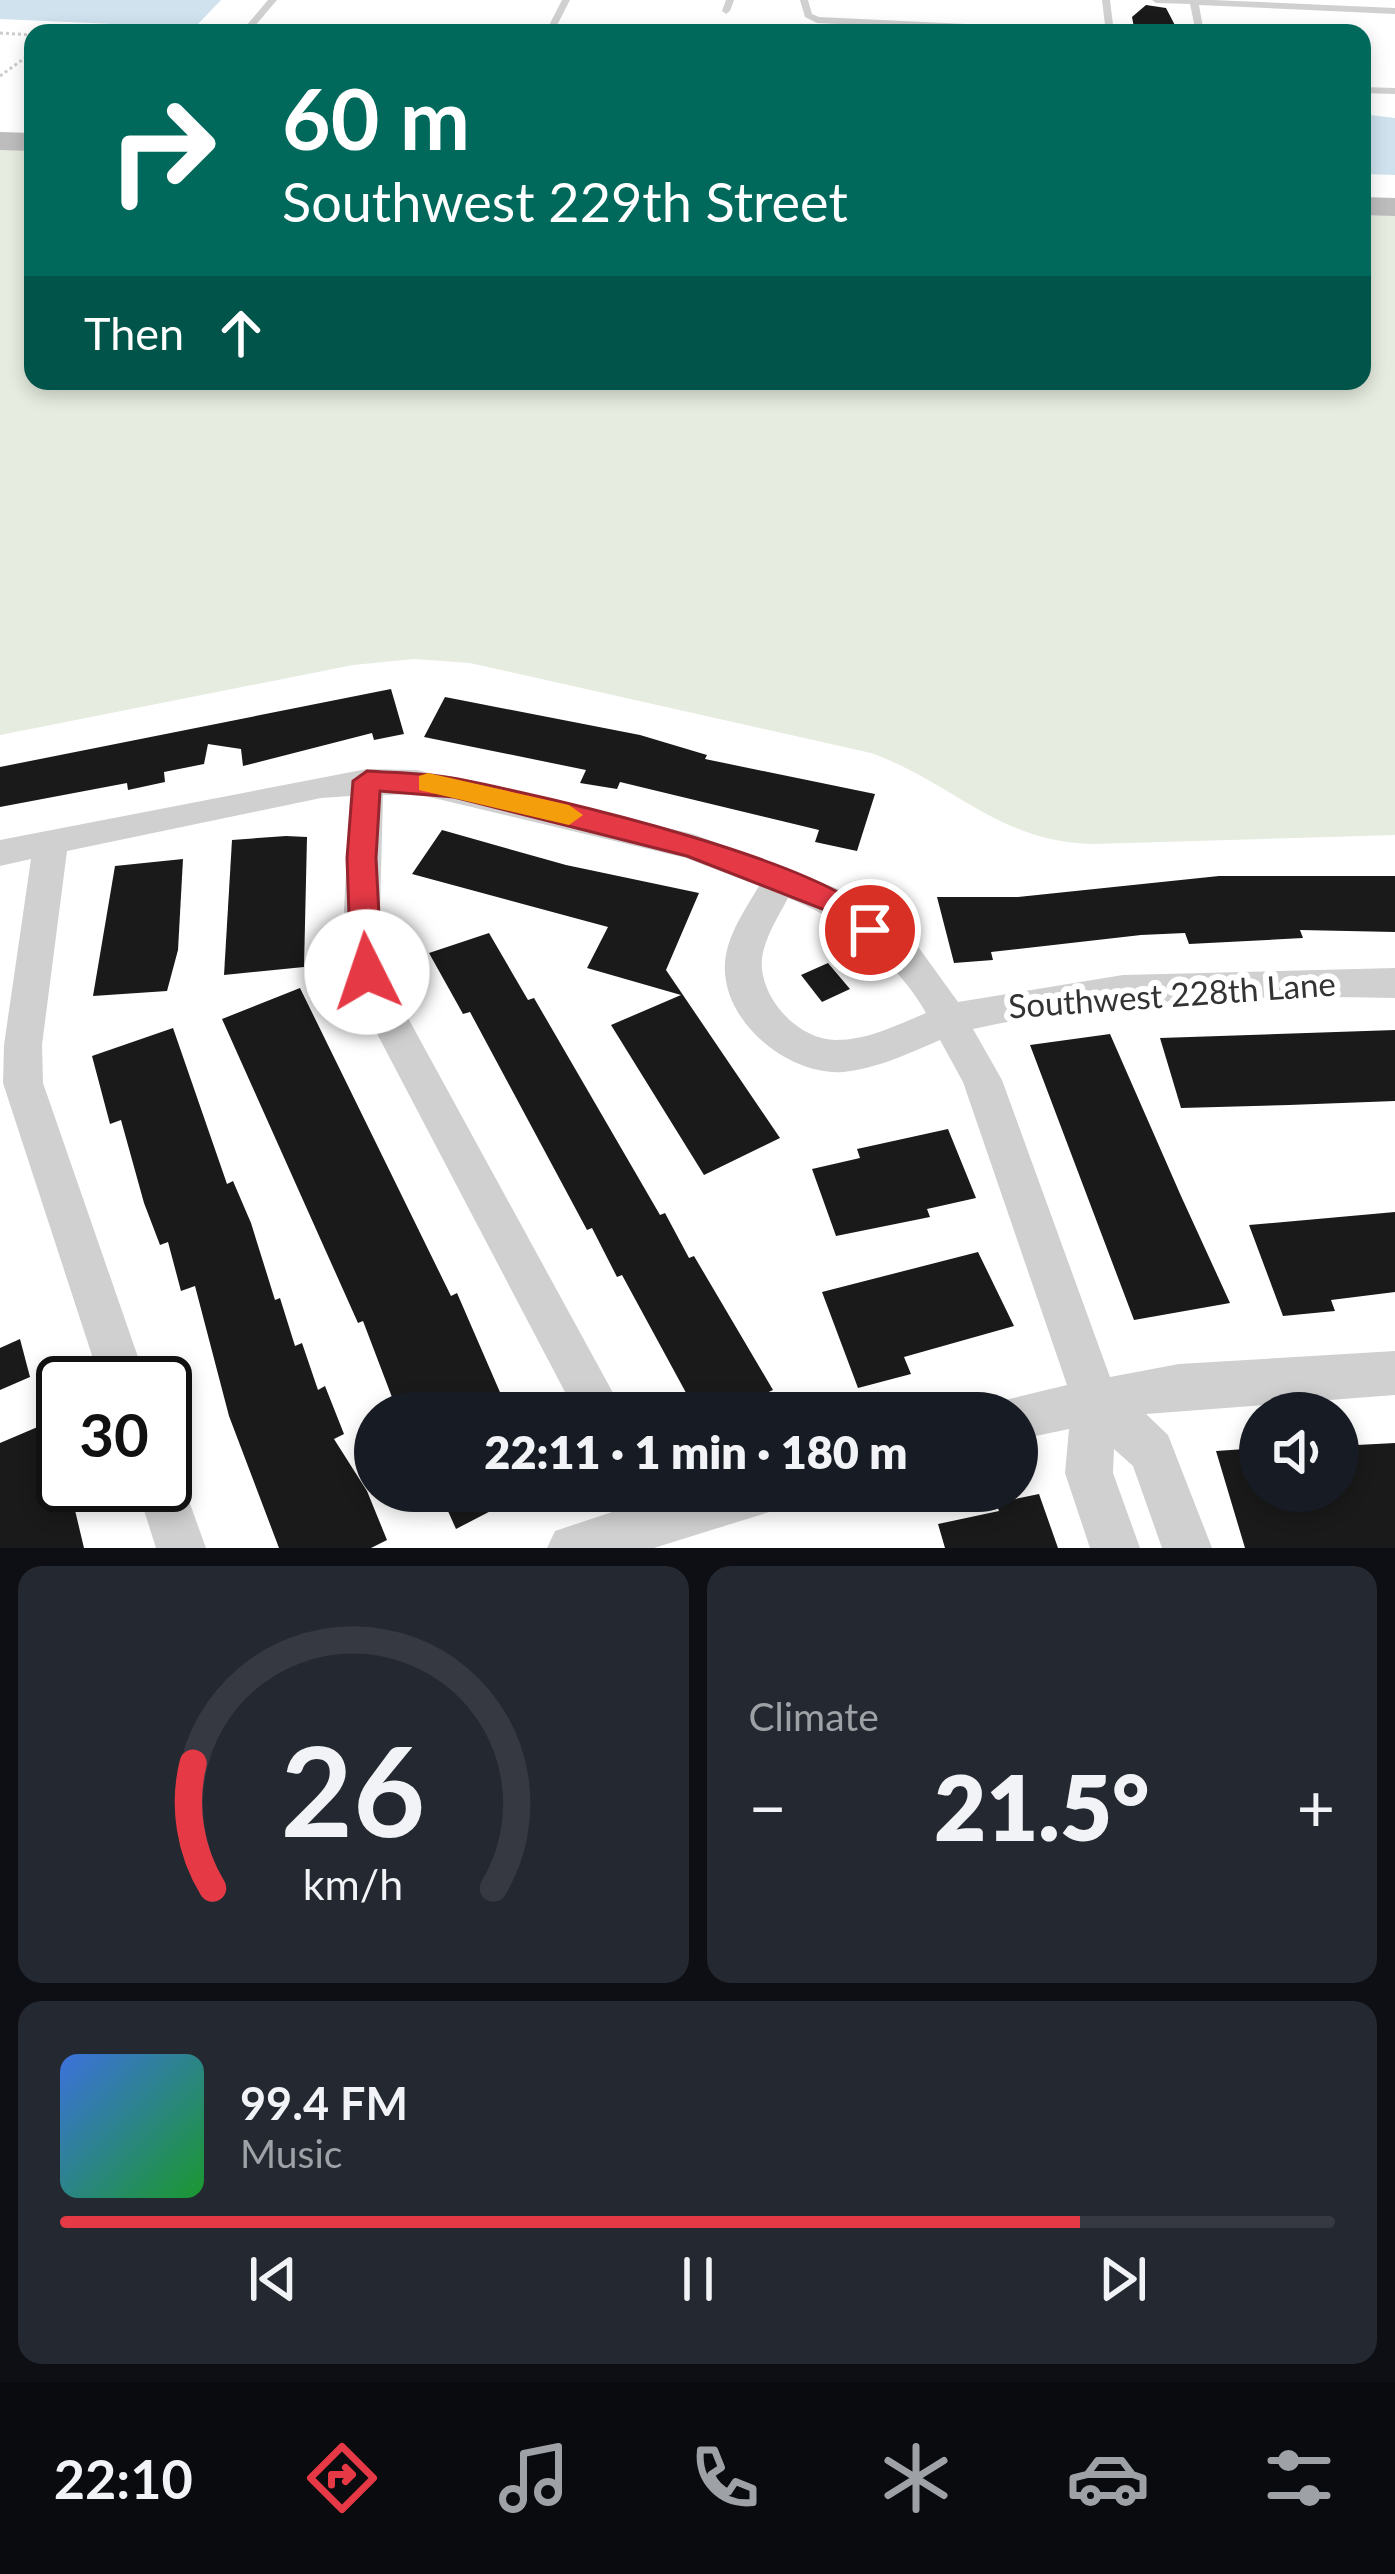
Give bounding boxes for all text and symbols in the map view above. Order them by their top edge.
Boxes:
text: 60 m [282,67,470,168]
icon: right [84,72,240,228]
text: Southwest 229th Street [282,169,848,234]
icon: ahead [208,300,274,366]
text: Then [84,306,184,360]
pin [819,879,921,981]
icon: arrive [837,897,903,963]
position arrow [304,909,430,1035]
street label: Southwest 228th Lane [1007,963,1337,1025]
speed limit sign: 30 [36,1356,192,1512]
map controls [1239,1392,1359,1512]
button: sound [1239,1392,1359,1512]
text: 22:11 · 1 min · 180 m [484,1425,908,1479]
text: Climate [749,1693,879,1739]
text: 26 [281,1714,426,1864]
text: 21.5° [934,1752,1150,1860]
text: − [749,1767,787,1846]
text: + [1297,1767,1335,1846]
text: km/h [303,1857,403,1908]
text: 99.4 FM [240,2076,408,2130]
text: Music [240,2130,342,2176]
icon: previous [240,2246,306,2312]
icon: pause [665,2246,731,2312]
icon: next [1090,2246,1156,2312]
icon: directions [300,2436,384,2520]
icon: music [492,2436,576,2520]
icon: phone [683,2436,767,2520]
icon: climate [874,2436,958,2520]
icon: car [1066,2436,1150,2520]
icon: filters [1257,2436,1341,2520]
text: 22:10 [54,2446,193,2511]

